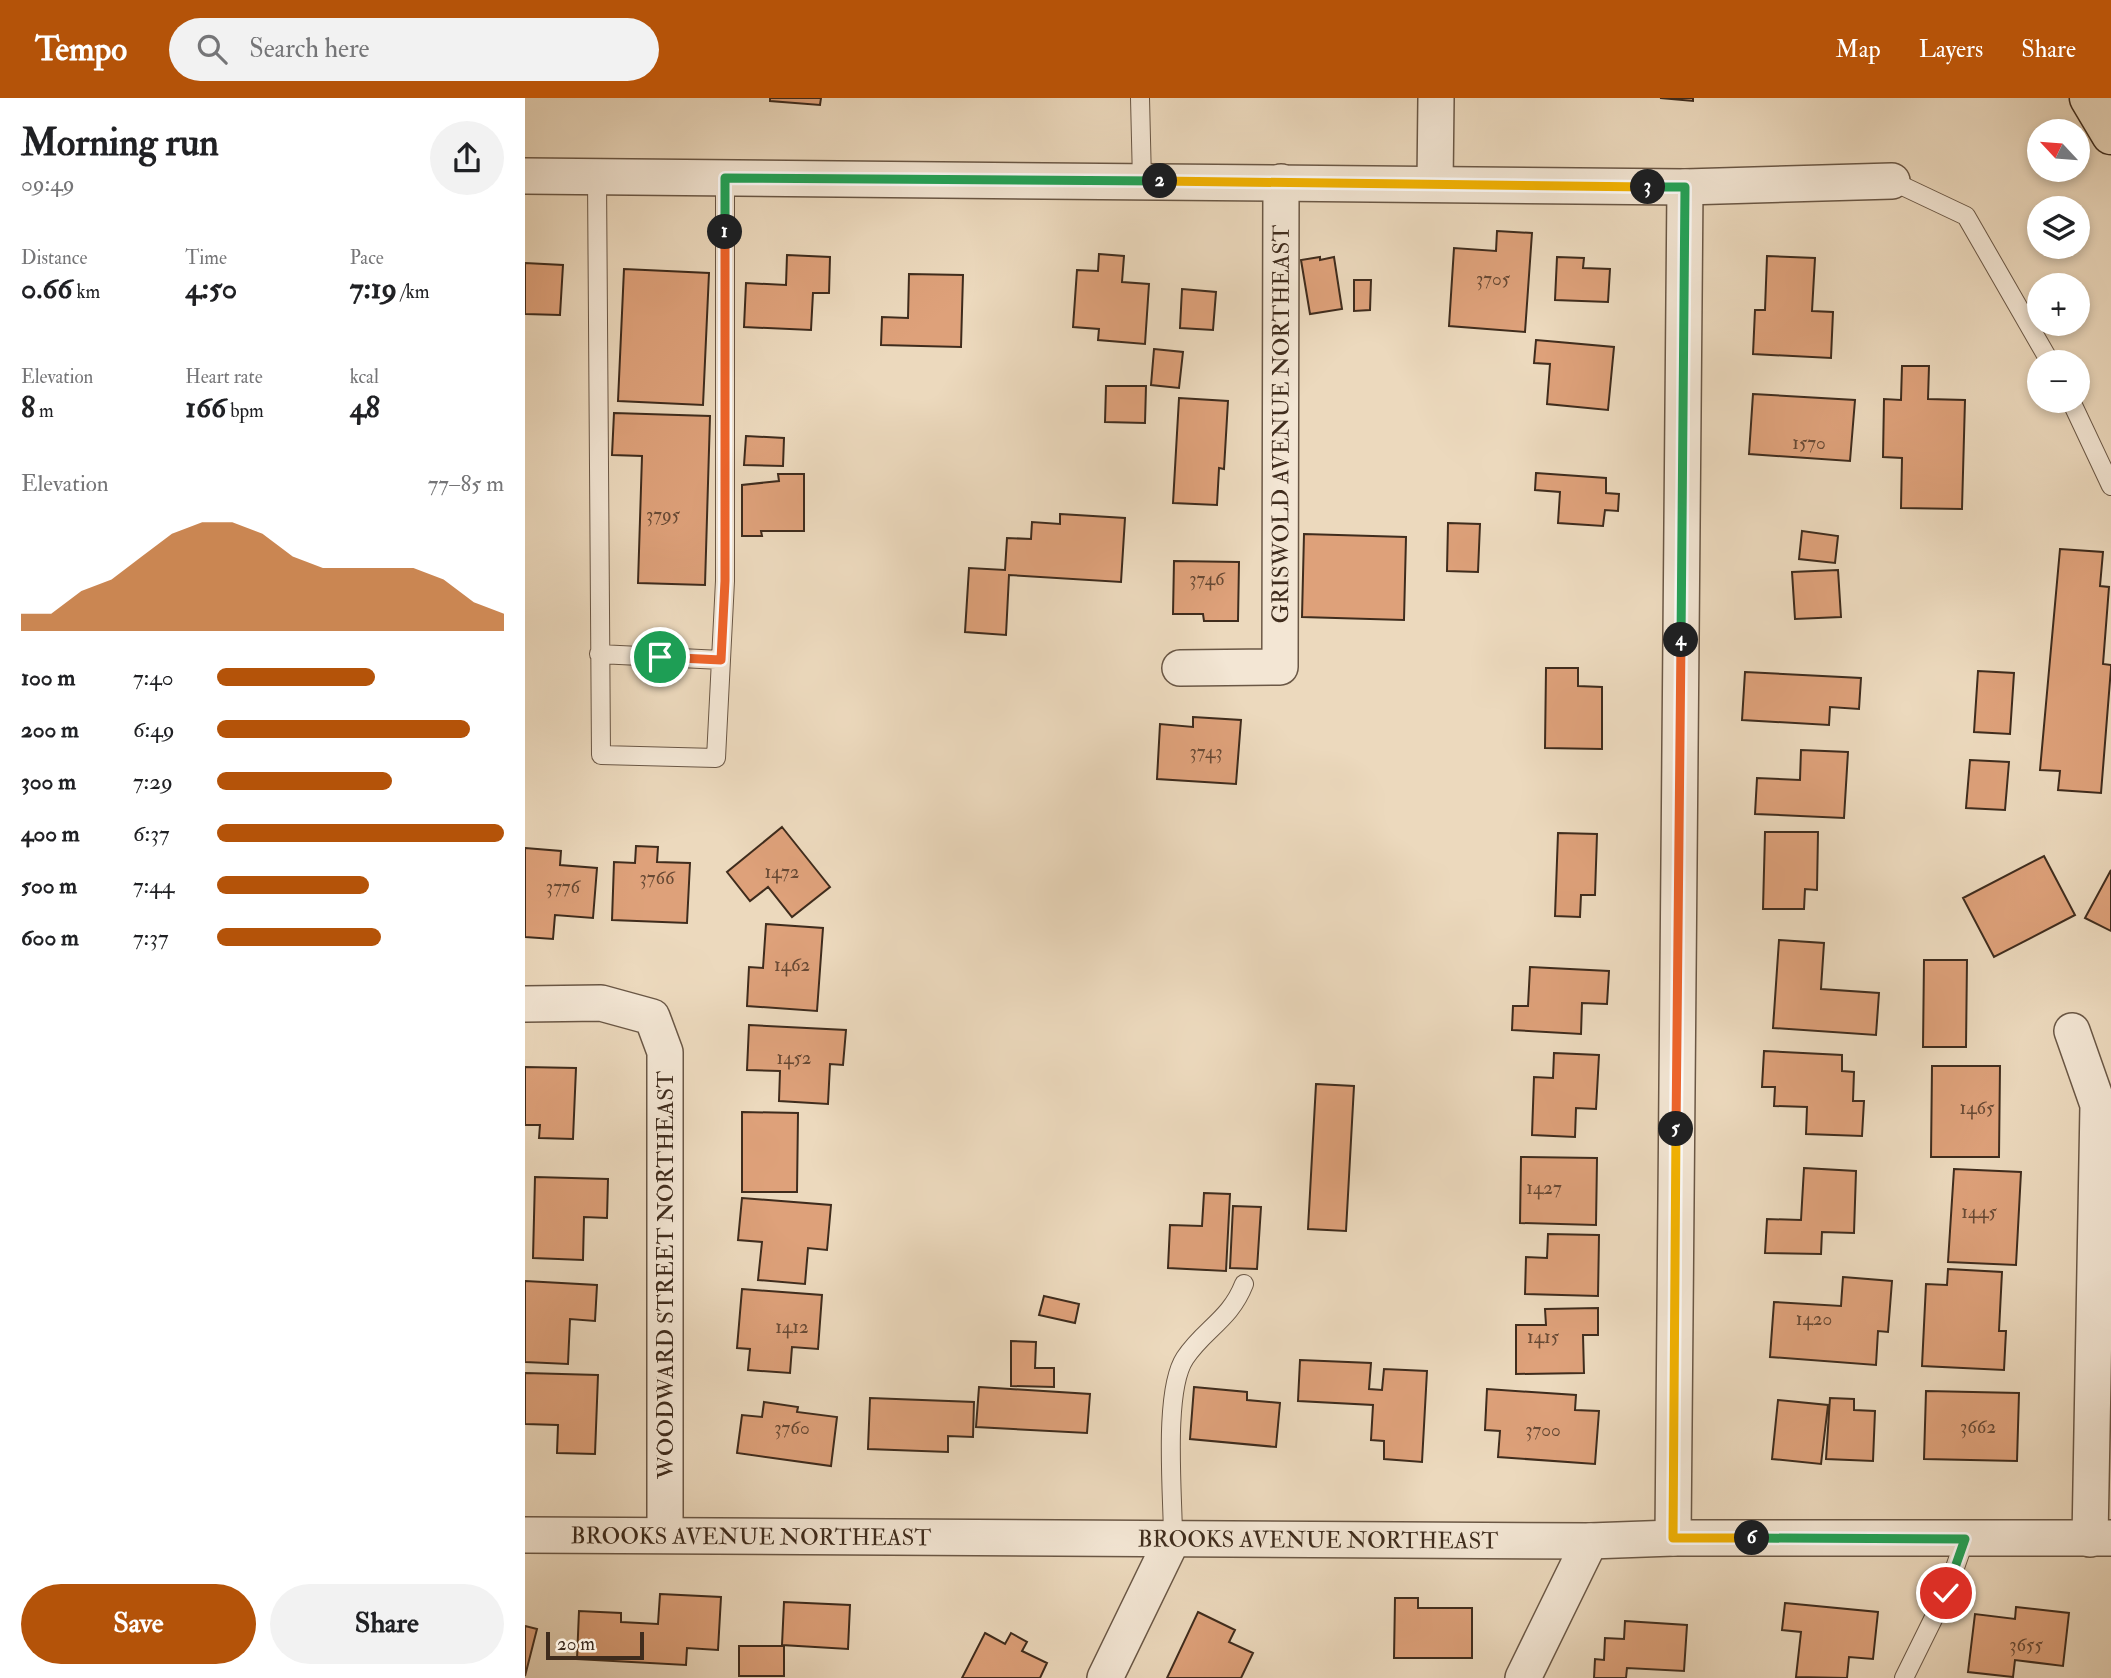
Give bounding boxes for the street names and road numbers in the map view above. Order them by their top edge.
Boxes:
street label: GRISWOLD AVENUE NORTHEAST [1266,225,1295,623]
street label: WOODWARD STREET NORTHEAST [651,1071,680,1480]
street label: BROOKS AVENUE NORTHEAST [570,1521,932,1552]
street label: BROOKS AVENUE NORTHEAST [1137,1524,1499,1555]

